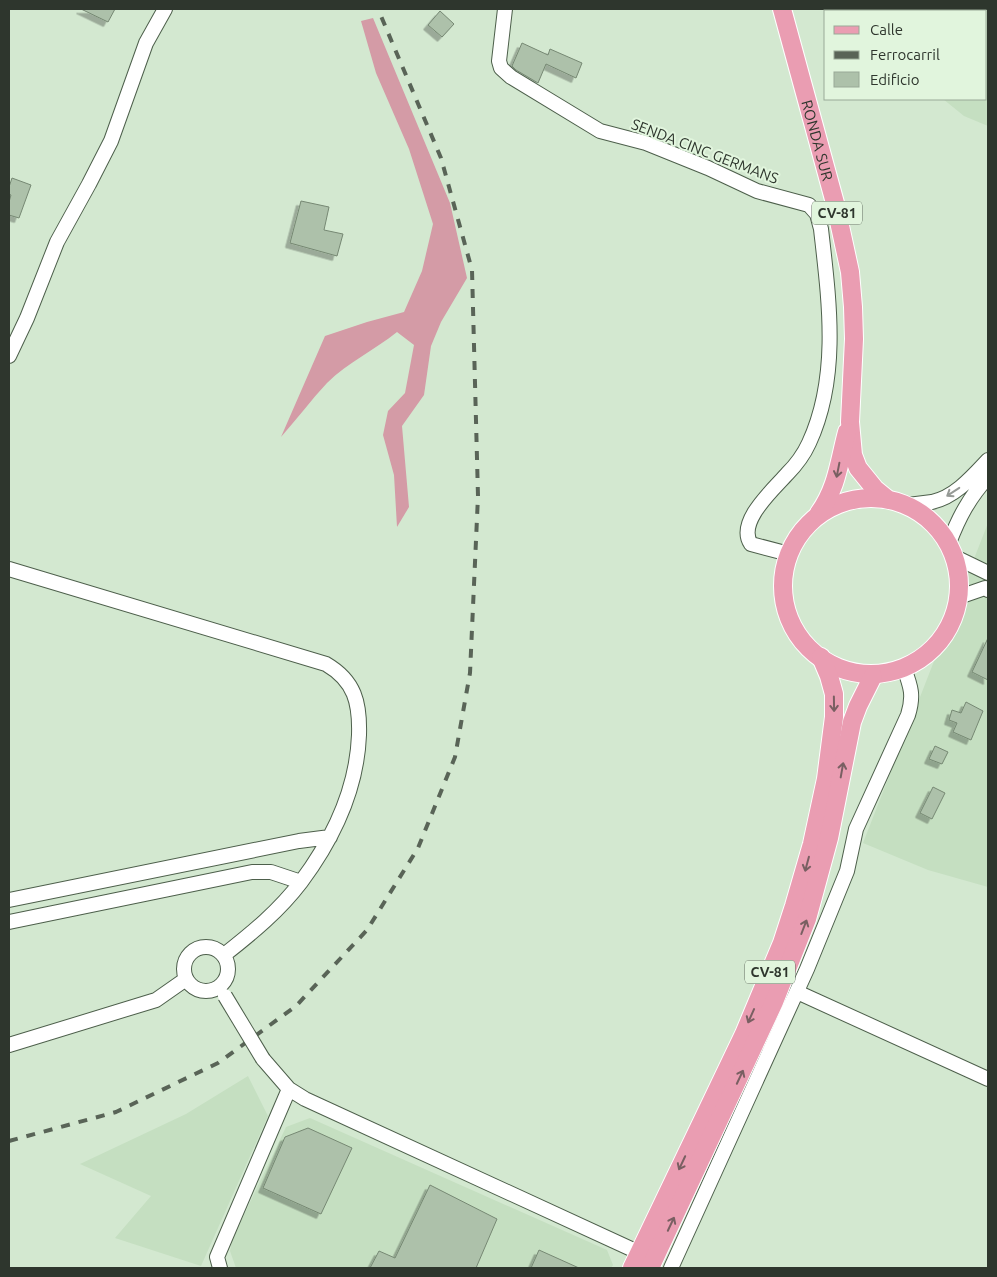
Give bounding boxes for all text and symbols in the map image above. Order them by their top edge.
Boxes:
legend [824,10,987,100]
text: Calle [870,21,903,38]
text: Ferrocarril [870,46,940,63]
text: Edificio [870,71,919,88]
street label: RONDA SUR [799,98,837,182]
street label: SENDA CINC GERMANS [629,115,781,187]
road number: CV-81 [812,202,862,224]
one-way arrow [833,461,843,477]
one-way arrow [946,487,960,497]
one-way arrow [829,696,839,712]
one-way arrow [838,762,848,778]
one-way arrow [801,855,811,871]
one-way arrow [800,920,809,935]
road number: CV-81 [745,960,795,984]
one-way arrow [746,1008,756,1023]
one-way arrow [736,1070,745,1085]
one-way arrow [677,1155,686,1170]
one-way arrow [666,1217,676,1232]

